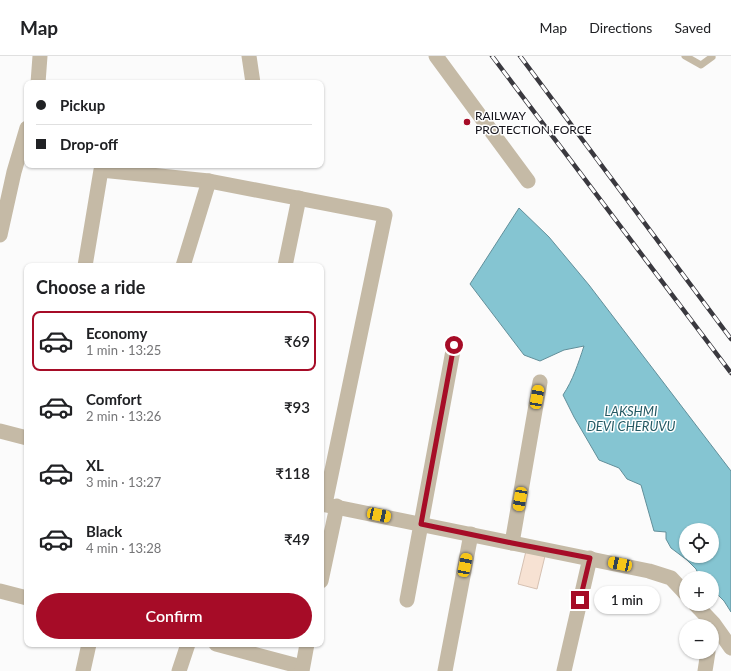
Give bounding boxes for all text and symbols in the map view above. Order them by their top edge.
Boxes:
text: Map [20,16,58,39]
text: Map [540,19,567,36]
text: Directions [589,19,652,36]
text: Saved [674,19,711,36]
text: Pickup [60,96,105,114]
place label: RAILWAY PROTECTION FORCE [475,108,592,137]
marker: RAILWAY PROTECTION FORCE [462,117,472,127]
text: Drop-off [60,135,118,153]
text: Choose a ride [36,276,145,298]
icon: car [38,323,74,359]
text: Economy [86,324,147,342]
text: ₹69 [284,332,310,350]
route start [445,336,463,354]
text: 1 min · 13:25 [86,342,161,358]
car [529,384,545,410]
icon: car [38,389,74,425]
text: Comfort [86,390,142,408]
text: ₹93 [284,398,310,416]
water label: LAKSHMI DEVI CHERUVU [587,403,675,434]
text: 2 min · 13:26 [86,408,161,424]
icon: car [38,455,74,491]
text: XL [86,456,104,474]
text: ₹118 [275,464,310,482]
text: 3 min · 13:27 [86,474,161,490]
car [512,486,528,512]
car [366,507,392,523]
icon: car [38,521,74,557]
text: Black [86,522,122,540]
map controls [679,523,719,659]
button: locate [679,523,719,563]
text: ₹49 [284,530,310,548]
text: 4 min · 13:28 [86,540,161,556]
car [457,552,473,578]
car [607,556,633,572]
button: + [679,571,719,611]
callout: 1 min [594,586,660,614]
route end [571,591,589,609]
text: 1 min [611,592,643,608]
button: Confirm [36,593,312,639]
button: − [679,619,719,659]

